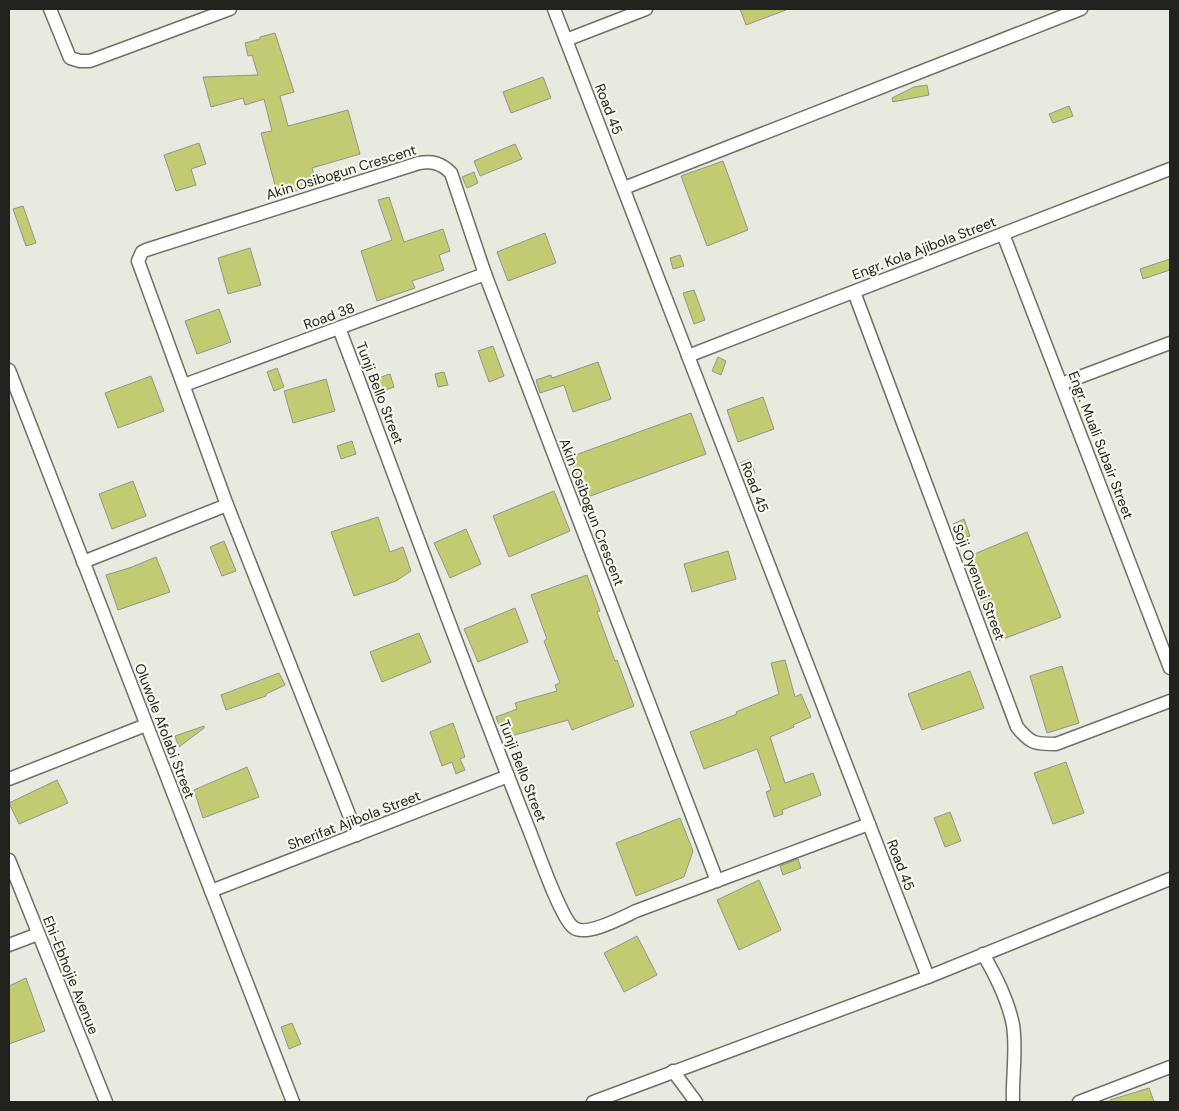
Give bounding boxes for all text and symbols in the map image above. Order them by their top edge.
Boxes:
street label: Road 45 [591,81,627,137]
street label: Akin Osibogun Crescent [264,141,418,203]
street label: Engr. Kola Ajibola Street [850,212,998,284]
street label: Road 38 [301,298,357,334]
street label: Tunji Bello Street [352,339,408,447]
street label: Engr. Muali Subair Street [1064,369,1138,521]
street label: Akin Osibogun Crescent [556,436,628,588]
street label: Road 45 [737,459,773,515]
street label: Soji Oyenusi Street [949,522,1009,642]
street label: Oluwole Afolabi Street [131,661,199,801]
street label: Tunji Bello Street [495,717,551,825]
street label: Sherifat Ajibola Street [285,786,423,854]
street label: Road 45 [883,837,919,893]
street label: Ehi-Ebhojie Avenue [39,913,103,1037]

